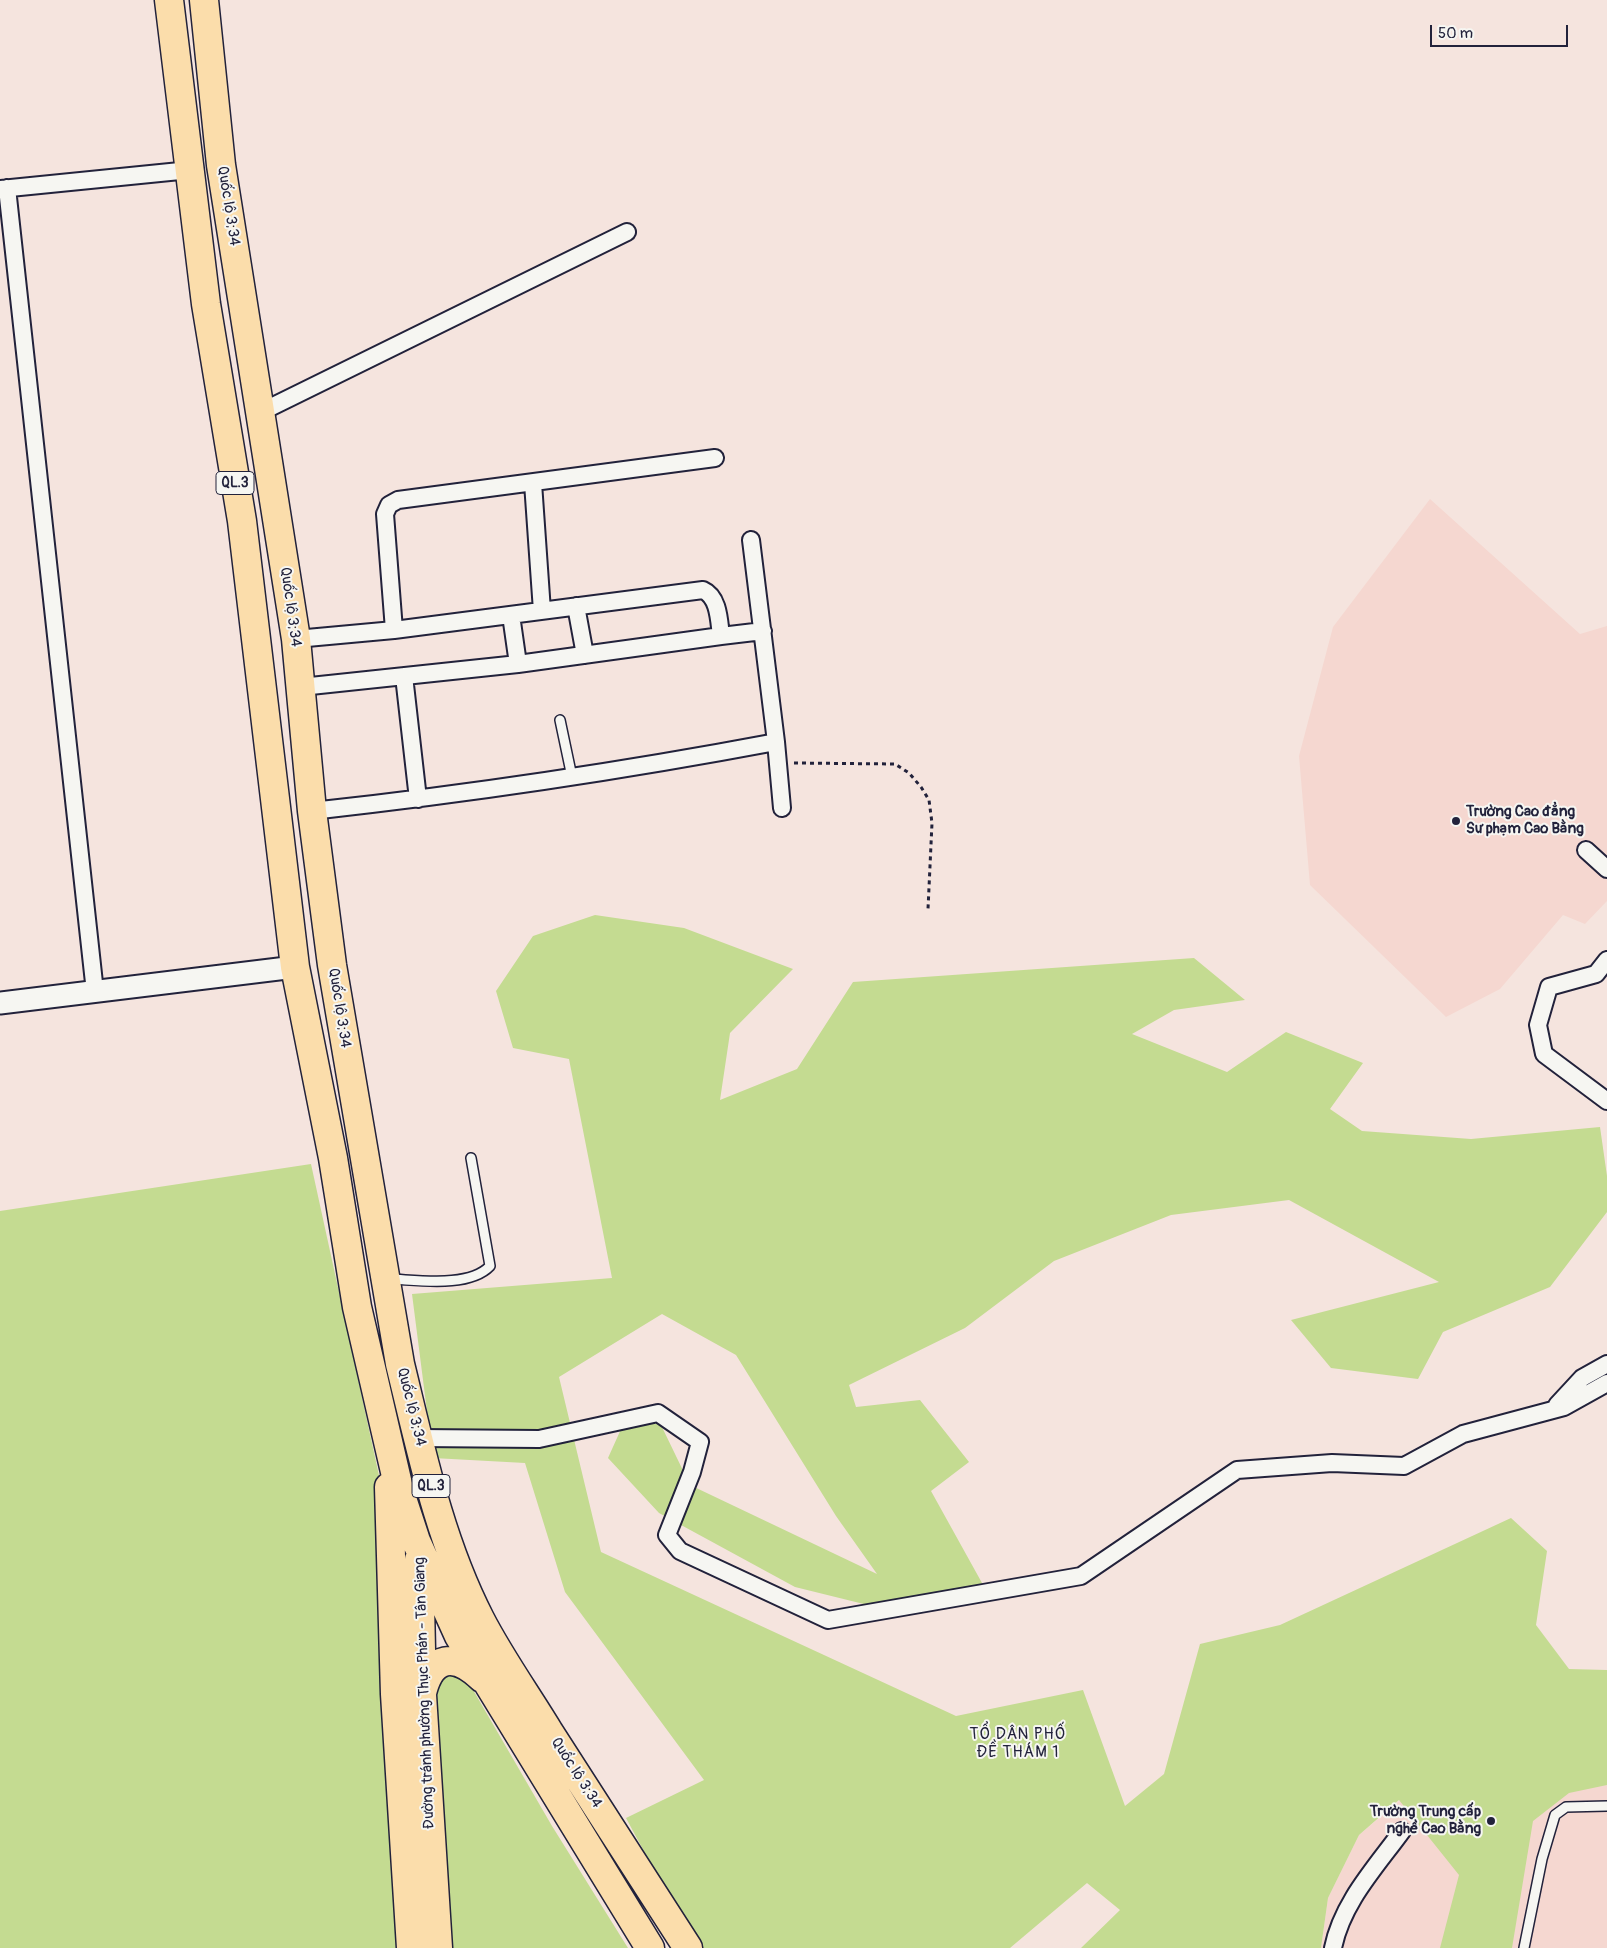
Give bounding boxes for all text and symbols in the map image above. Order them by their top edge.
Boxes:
scale bar [1432,15,1570,47]
text: 50 m [1438,24,1473,43]
street label: Quốc lộ 3;34 [213,165,243,247]
road number: QL.3 [216,472,254,494]
street label: Quốc lộ 3;34 [275,566,305,648]
place label: Trường Cao đẳng Sư phạm Cao Bằng [1466,803,1584,838]
marker: Trường Cao đẳng Sư phạm Cao Bằng [1450,815,1462,827]
street label: Quốc lộ 3;34 [324,967,354,1049]
street label: Quốc lộ 3;34 [393,1366,429,1448]
road number: QL.3 [412,1474,450,1498]
street label: Đường tránh phường Thục Phán - Tân Giang [411,1557,439,1829]
district label: TỔ DÂN PHỐ ĐỀ THÁM 1 [968,1725,1068,1763]
street label: Quốc lộ 3;34 [547,1734,605,1812]
place label: Trường Trung cấp nghề Cao Bằng [1370,1803,1481,1838]
marker: Trường Trung cấp nghề Cao Bằng [1485,1815,1497,1827]

